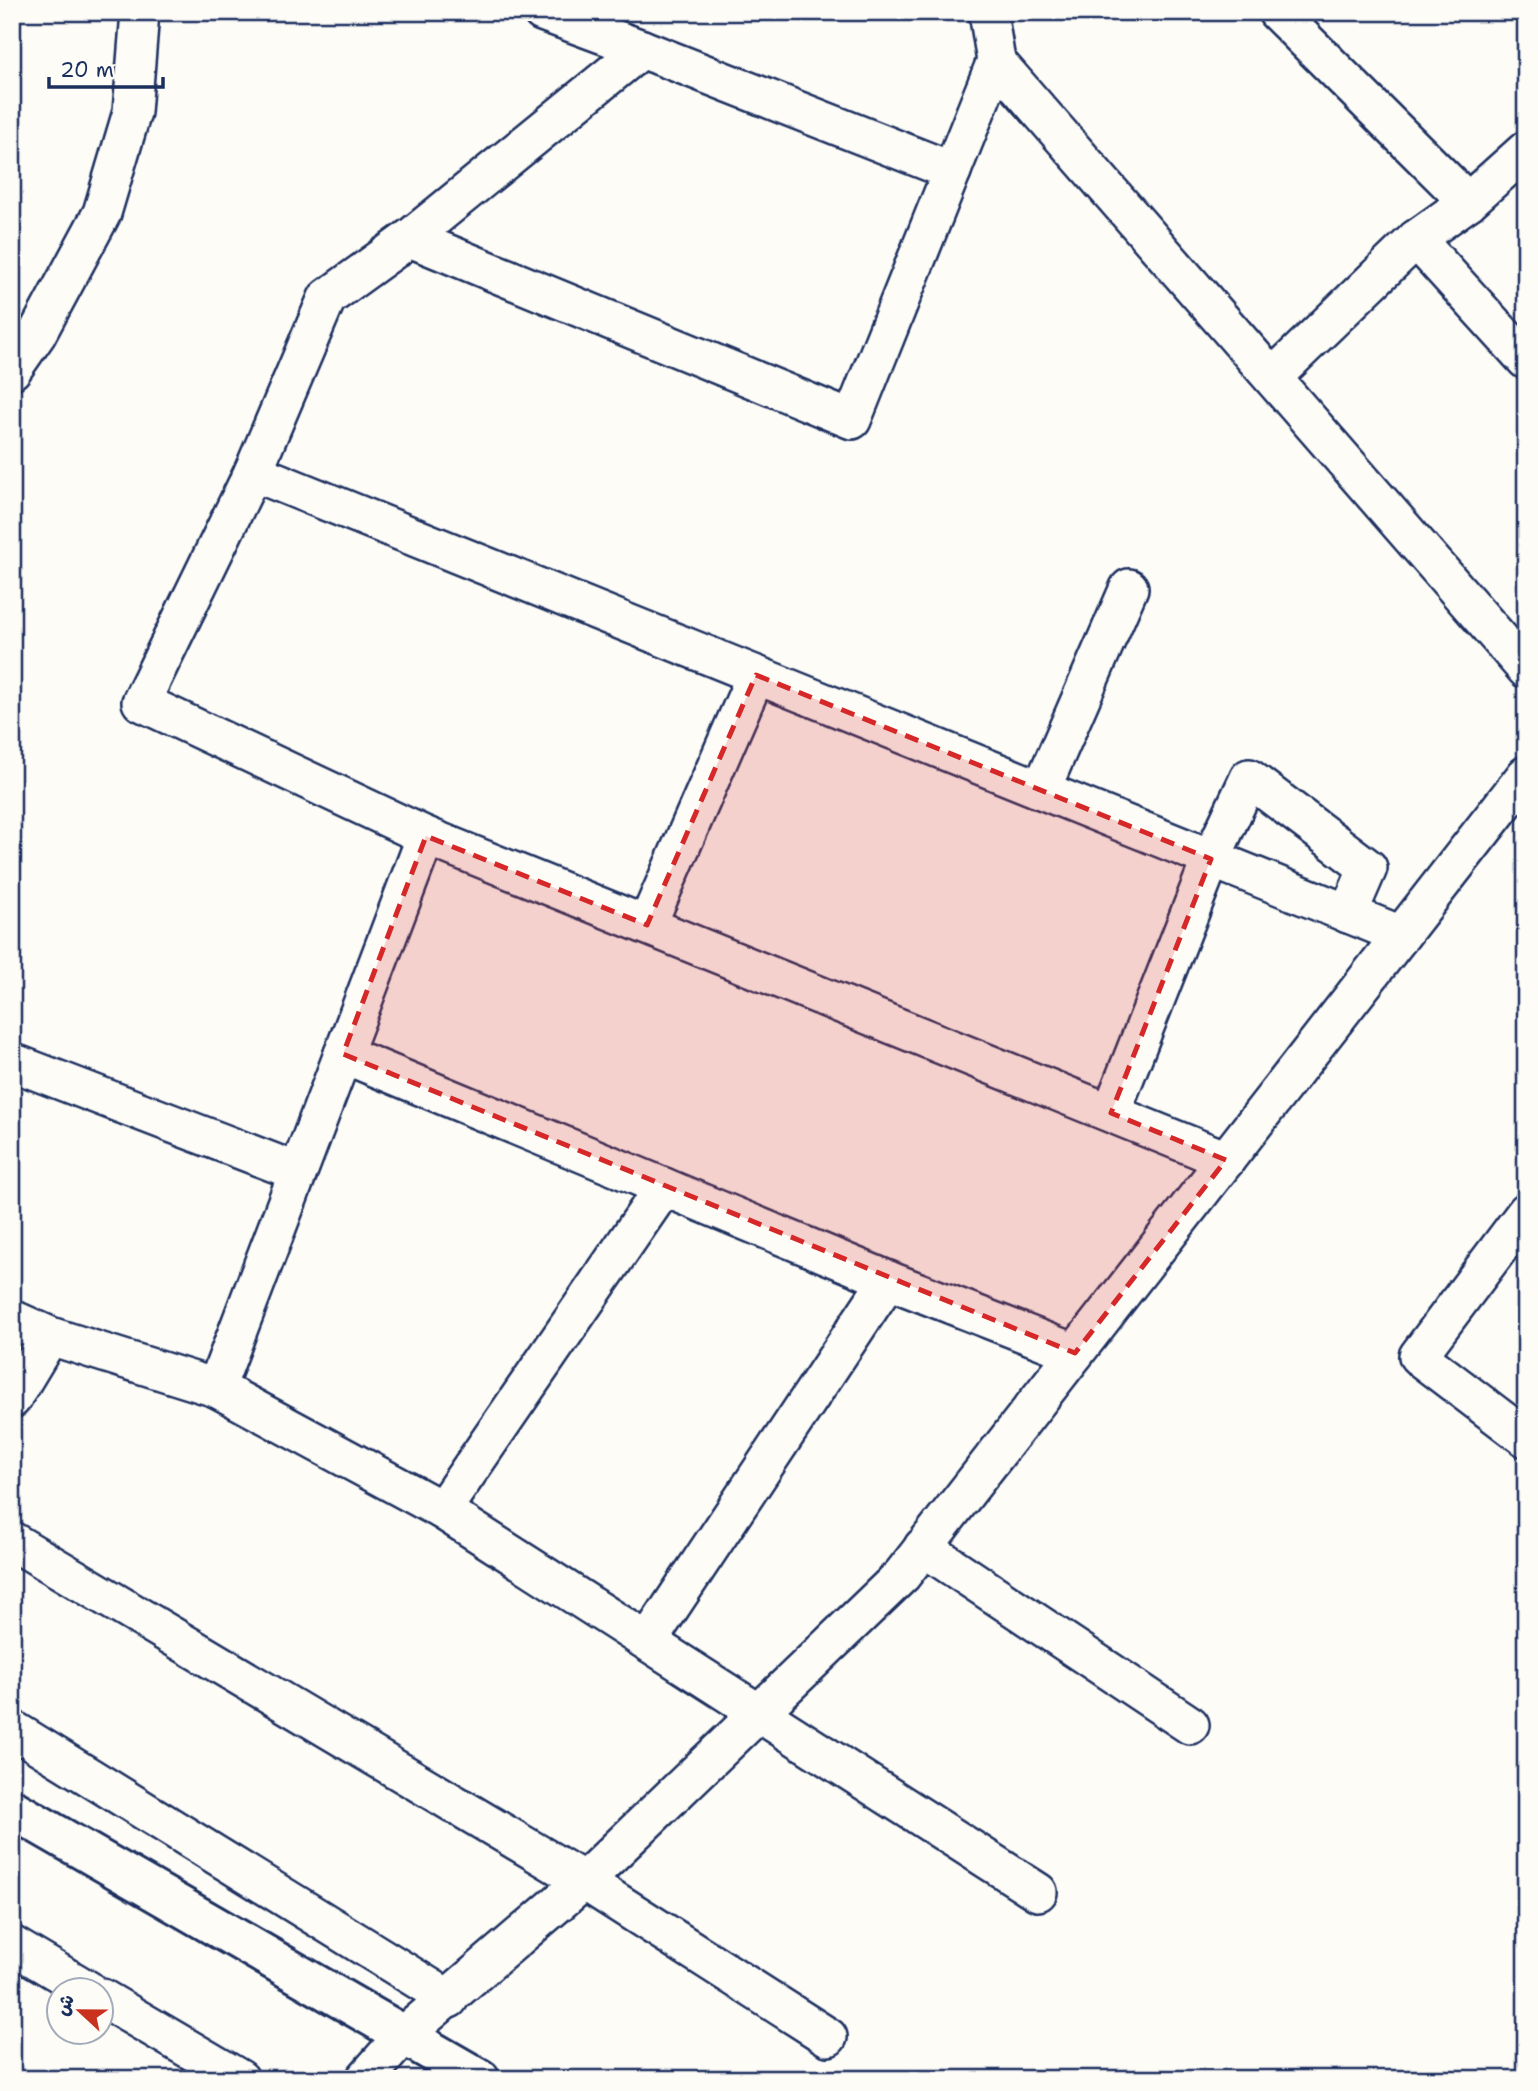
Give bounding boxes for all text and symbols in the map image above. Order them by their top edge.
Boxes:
scale bar [49,46,163,90]
text: 20 m [60,56,114,84]
north arrow [46,1976,116,2046]
text: ش [49,1990,80,2019]

